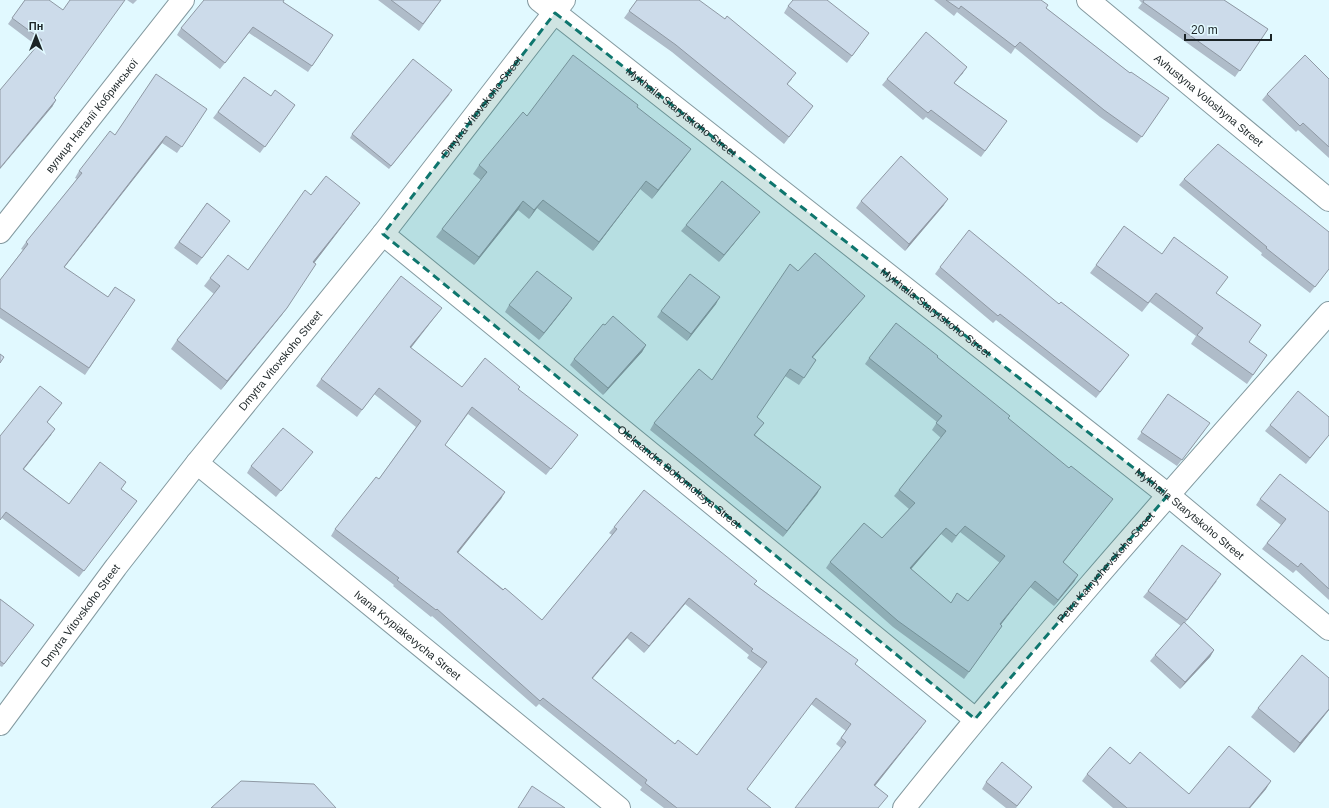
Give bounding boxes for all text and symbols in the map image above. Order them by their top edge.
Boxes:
north arrow [16,16,56,56]
scale bar [1185,16,1271,42]
text: Пн [29,20,43,32]
text: 20 m [1191,23,1218,37]
street label: Avhustyna Voloshyna Street [1152,52,1266,149]
street label: Dmytra Vitovskoho Street [439,54,524,160]
street label: вулиця Наталії Кобринської [43,57,140,175]
street label: Mykhaila Starytskoho Street [624,65,739,159]
street label: Mykhaila Starytskoho Street [878,265,993,359]
street label: Dmytra Vitovskoho Street [236,308,324,413]
street label: Oleksandra Bohomoltsya Street [615,423,743,531]
street label: Mykhaila Starytskoho Street [1133,466,1247,562]
street label: Petra Kalnyshevskoho Street [1055,510,1157,625]
street label: Dmytra Vitovskoho Street [38,562,122,669]
street label: Ivana Krypiakevycha Street [352,588,463,682]

